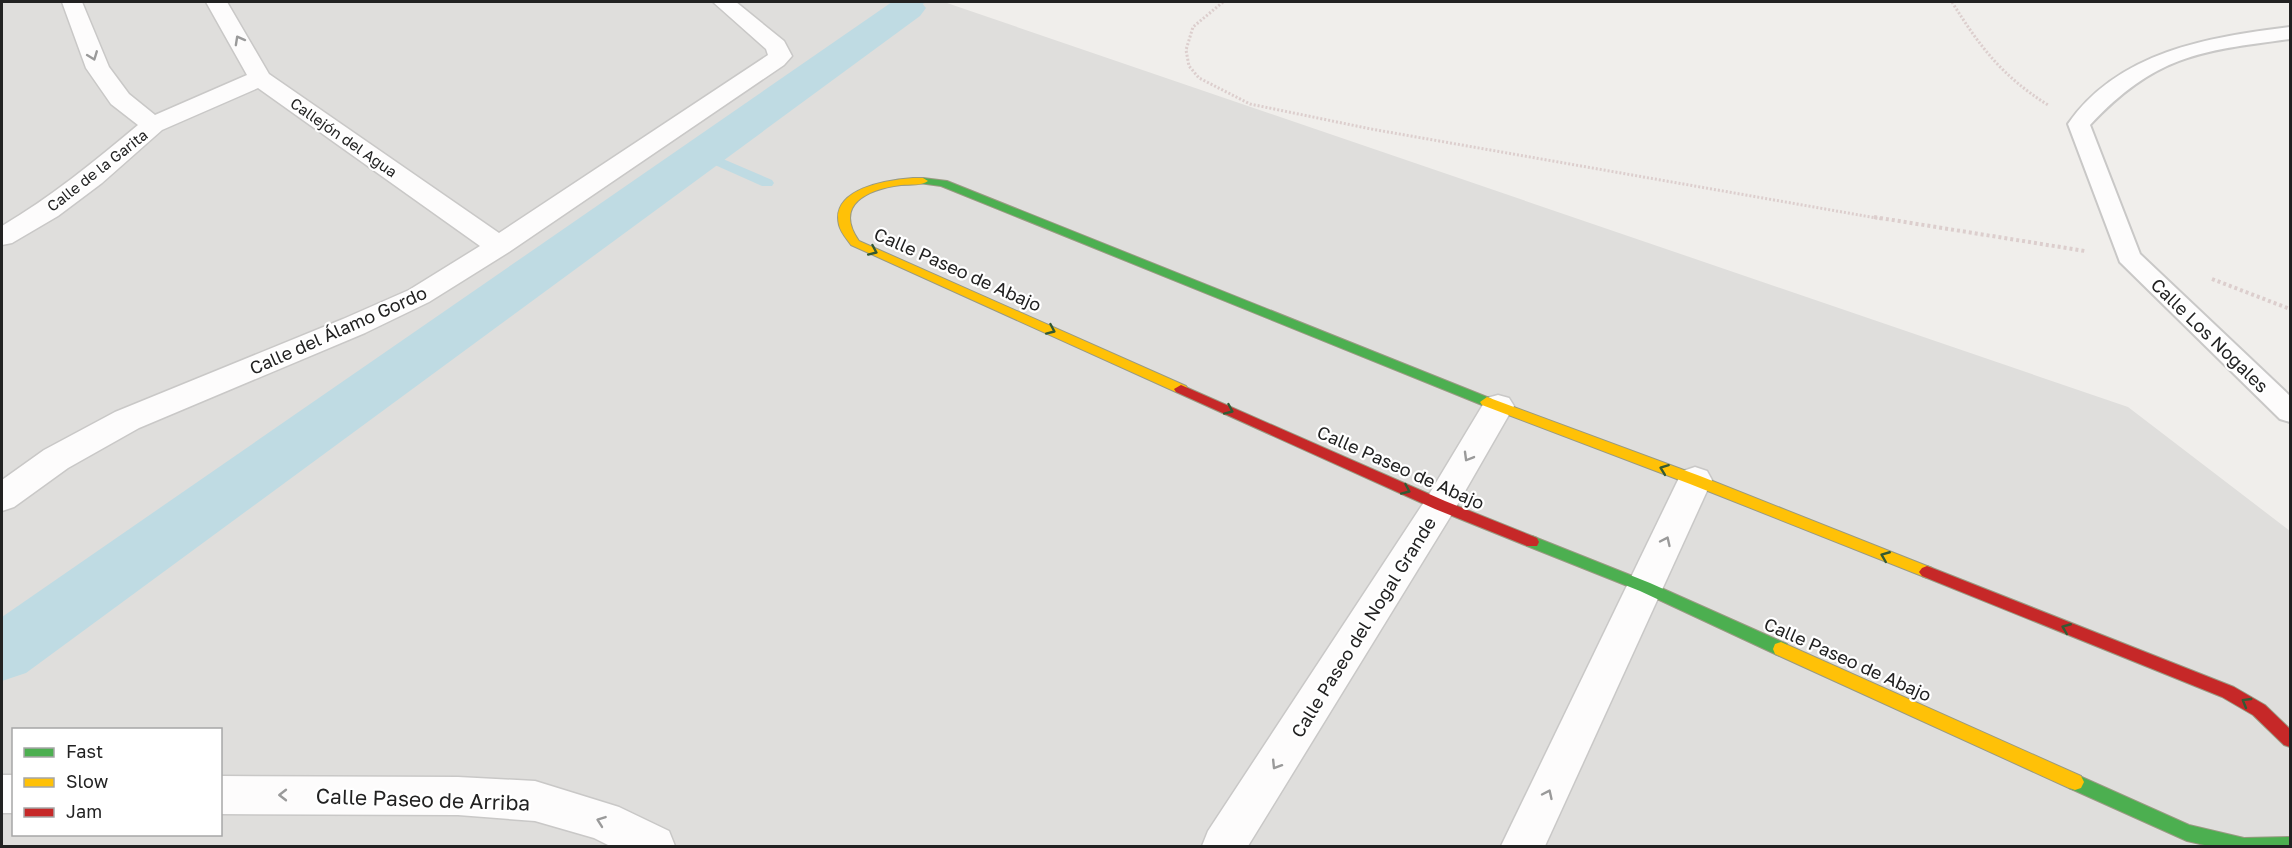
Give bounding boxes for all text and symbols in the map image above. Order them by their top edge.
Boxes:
one-way arrow [235,36,246,46]
one-way arrow [86,50,98,61]
street label: Callejón del Agua [287,93,401,181]
street label: Calle de la Garita [43,125,151,215]
street label: Calle Paseo de Abajo [871,222,1045,316]
one-way arrow [866,243,877,255]
street label: Calle Los Nogales [2147,273,2273,397]
street label: Calle del Álamo Gordo [246,281,430,379]
one-way arrow [1044,323,1055,335]
one-way arrow [1222,403,1233,415]
street label: Calle Paseo de Abajo [1314,420,1488,514]
one-way arrow [1464,451,1475,461]
one-way arrow [1660,463,1670,476]
one-way arrow [1400,483,1411,495]
street label: Calle Paseo del Nogal Grande [1286,513,1440,741]
one-way arrow [1659,536,1671,547]
one-way arrow [1880,551,1891,563]
street label: Calle Paseo de Abajo [1761,612,1935,706]
one-way arrow [2061,623,2072,635]
one-way arrow [2242,698,2252,710]
legend [12,728,222,836]
text: Fast [66,740,103,762]
one-way arrow [1272,758,1283,769]
text: Slow [66,770,109,792]
street label: Calle Paseo de Arriba [315,782,531,816]
one-way arrow [279,789,288,801]
one-way arrow [1541,789,1553,800]
text: Jam [66,800,102,822]
one-way arrow [596,815,607,828]

